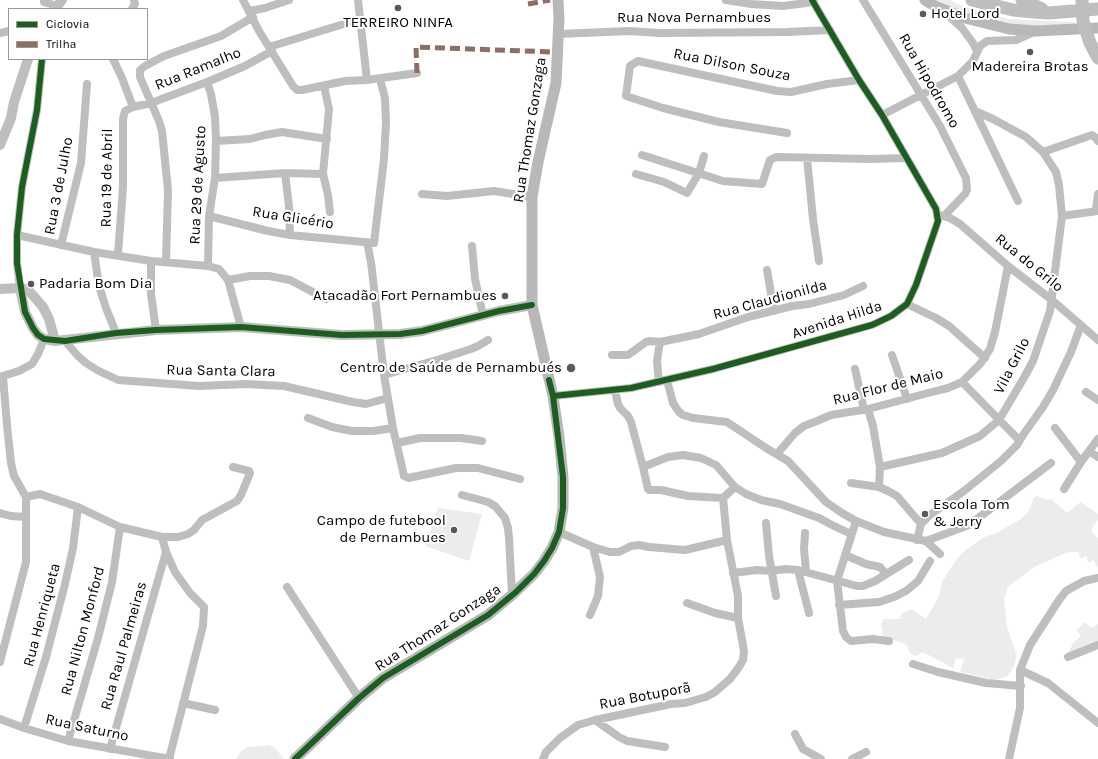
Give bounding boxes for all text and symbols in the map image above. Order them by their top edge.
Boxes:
marker: TERREIRO NINFA [393,3,403,13]
place label: Hotel Lord [931,5,1000,23]
legend [8,8,148,60]
street label: Rua Nova Pernambues [617,9,771,27]
marker: Hotel Lord [918,9,928,19]
place label: TERREIRO NINFA [343,14,453,32]
text: Ciclovia [46,17,89,31]
street label: Rua Hipodromo [895,30,963,132]
text: Trilha [46,37,76,51]
street label: Rua Ramalho [152,44,244,94]
street label: Rua Dilson Souza [672,45,792,85]
marker: Madereira Brotas [1025,47,1035,57]
street label: Rua Thomaz Gonzaga [510,56,550,204]
place label: Madereira Brotas [971,58,1089,76]
street label: Rua 29 de Agusto [186,125,210,245]
street label: Rua 19 de Abril [97,128,117,228]
street label: Rua 3 de Julho [41,136,77,236]
street label: Rua Glicério [251,203,335,233]
street label: Rua do Grilo [991,230,1067,296]
place label: Padaria Bom Dia [39,275,152,293]
street label: Rua Claudionilda [711,276,829,324]
marker: Padaria Bom Dia [26,279,36,289]
place label: Atacadão Fort Pernambues [313,287,497,305]
marker: Atacadão Fort Pernambues [500,291,510,301]
street label: Avenida Hilda [790,297,884,343]
street label: Vila Grilo [990,335,1034,397]
place label: Centro de Saúde de Pernambués [340,359,562,377]
street label: Rua Santa Clara [166,361,276,381]
marker: Centro de Saúde de Pernambués [565,362,577,374]
street label: Rua Flor de Maio [831,365,945,409]
place label: Escola Tom & Jerry [933,496,1010,531]
marker: Escola Tom & Jerry [920,509,930,519]
place label: Campo de futebool de Pernambues [317,512,446,547]
marker: Campo de futebool de Pernambues [449,525,459,535]
street label: Rua Henriqueta [20,561,64,669]
street label: Rua Nilton Monford [57,564,109,698]
street label: Rua Raul Palmeiras [97,580,151,712]
street label: Rua Thomaz Gonzaga [372,580,504,676]
street label: Rua Botuporã [598,678,692,714]
street label: Rua Saturno [44,710,130,746]

